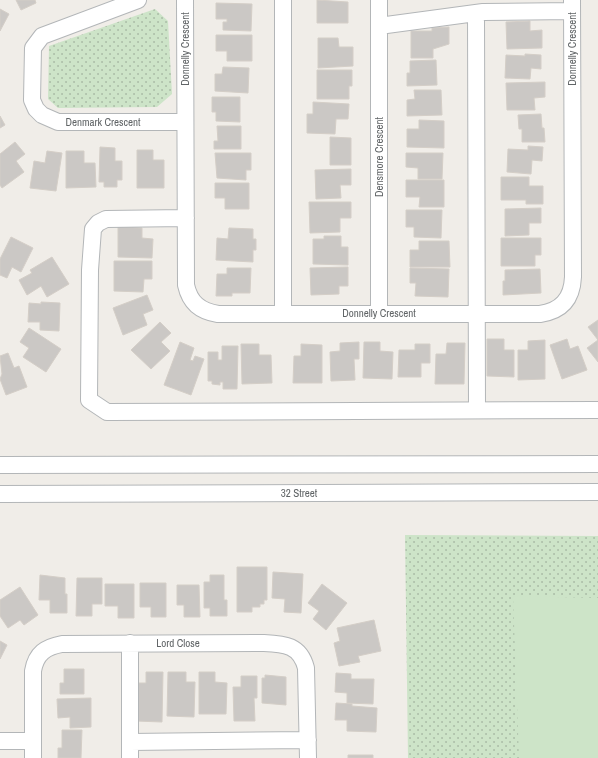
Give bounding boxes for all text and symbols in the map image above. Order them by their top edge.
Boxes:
street label: Donnelly Crescent [178,12,192,86]
street label: Donnelly Crescent [565,12,579,86]
street label: Denmark Crescent [65,115,141,129]
street label: Densmore Crescent [372,116,386,197]
street label: Donnelly Crescent [342,306,416,320]
street label: 32 Street [281,486,318,500]
street label: Lord Close [156,636,200,650]

